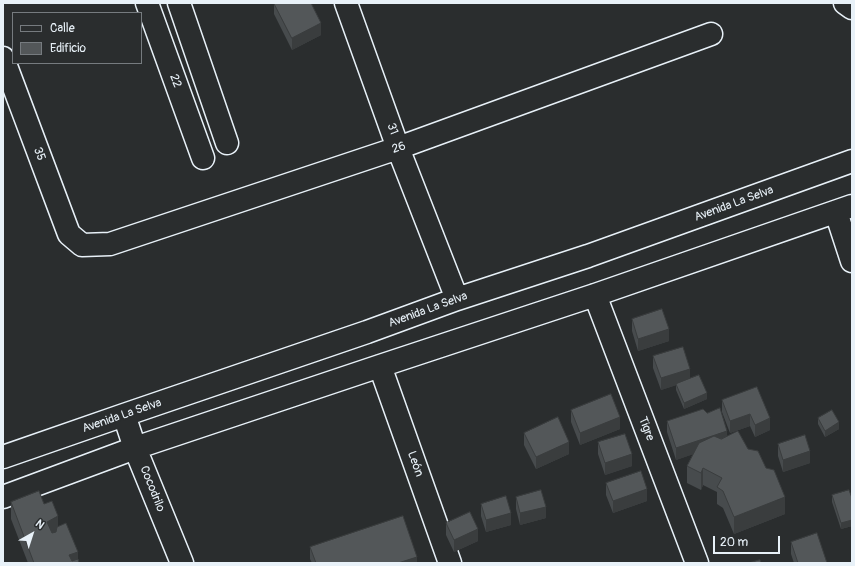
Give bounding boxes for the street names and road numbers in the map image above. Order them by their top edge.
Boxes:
street label: 22 [166,72,184,90]
street label: 31 [383,121,401,137]
street label: 26 [390,139,408,157]
street label: 35 [30,145,48,163]
street label: Avenida La Selva [693,183,775,225]
street label: Avenida La Selva [387,289,469,331]
street label: Avenida La Selva [80,396,164,436]
street label: Tigre [635,415,657,443]
street label: León [404,449,426,479]
street label: Cocodrilo [136,464,168,514]

